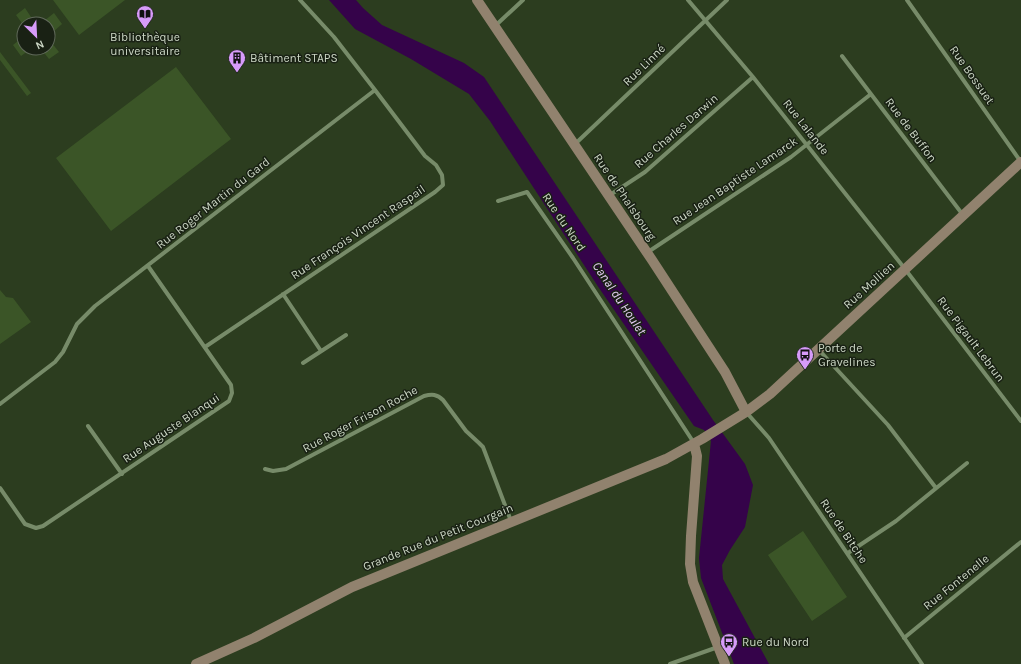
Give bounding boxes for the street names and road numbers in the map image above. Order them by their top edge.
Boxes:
street label: Rue Linné [620,41,668,89]
street label: Rue Bossuet [947,43,998,107]
street label: Rue Charles Darwin [631,91,721,171]
street label: Rue de Buffon [882,95,940,165]
street label: Rue Lalande [780,97,832,157]
street label: Rue Jean Baptiste Lamarck [670,134,800,228]
street label: Rue de Phalsbourg [591,151,659,243]
street label: Rue Roger Martin du Gard [154,154,272,252]
street label: Rue François Vincent Raspail [288,182,428,282]
street label: Rue du Nord [539,190,589,254]
street label: Rue Mollien [841,258,897,312]
street label: Rue Pigault Lebrun [934,294,1008,384]
street label: Rue Roger Frison Roche [300,383,420,455]
street label: Rue Auguste Blanqui [120,390,222,466]
street label: Rue de Bitche [817,496,871,566]
street label: Grande Rue du Petit Courgain [361,500,515,574]
street label: Rue Fontenelle [920,551,992,613]

